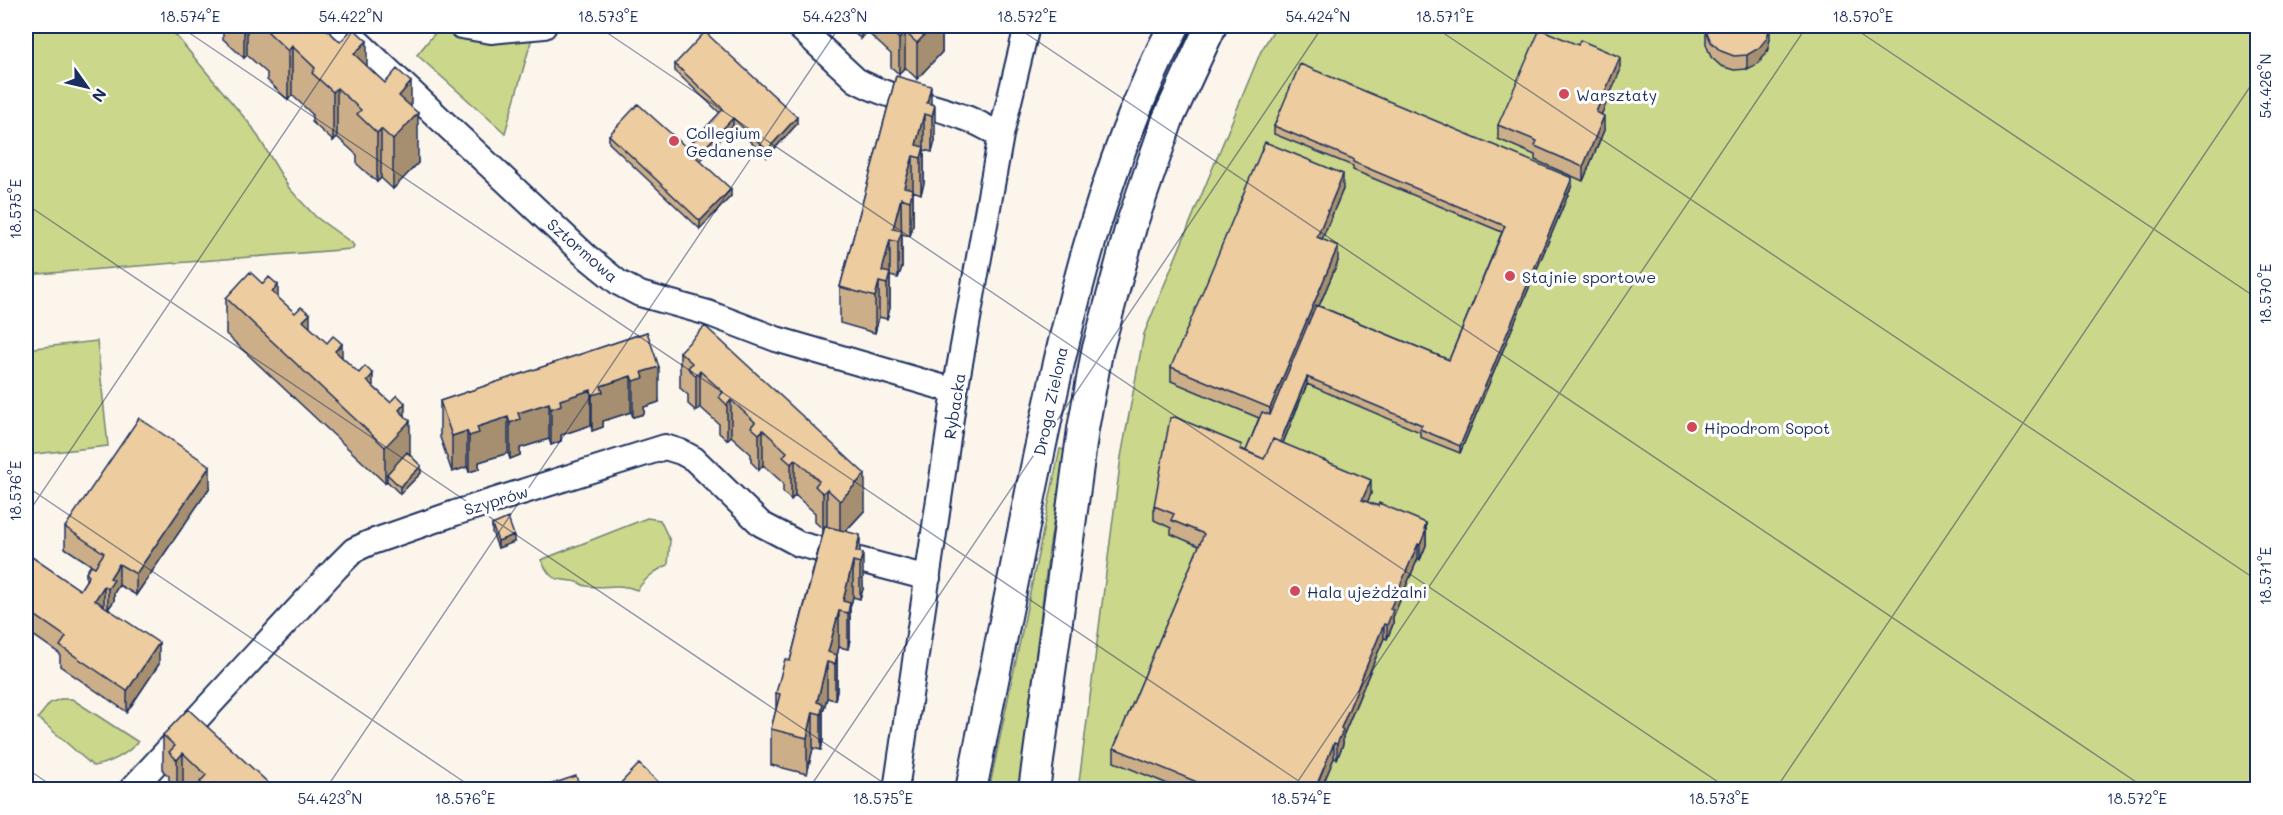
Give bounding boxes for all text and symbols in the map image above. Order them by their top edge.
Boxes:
text: 18.574°E [160,6,221,26]
text: 54.422°N [319,6,383,26]
text: 18.573°E [578,6,639,26]
text: 54.423°N [803,6,867,26]
text: 18.572°E [997,6,1057,26]
text: 54.424°N [1286,6,1350,26]
text: 18.571°E [1416,6,1475,26]
text: 18.570°E [1833,6,1894,26]
text: 54.426°N [2255,53,2275,119]
north arrow [57,57,117,117]
place label: Warsztaty [1576,84,1657,105]
text: N [88,85,112,107]
marker: Warsztaty [1557,87,1571,101]
place label: Collegium Gedanense [686,122,773,161]
marker: Collegium Gedanense [667,134,681,148]
text: 18.575°E [5,178,25,239]
street label: Sztormowa [543,214,623,287]
text: 18.570°E [2255,263,2275,324]
place label: Stajnie sportowe [1522,266,1656,287]
marker: Stajnie sportowe [1503,269,1517,283]
street label: Droga Zielona [1028,345,1072,457]
street label: Rybacka [938,371,970,441]
place label: Hipodrom Sopot [1704,417,1830,438]
marker: Hipodrom Sopot [1685,420,1699,434]
text: 18.576°E [5,460,25,521]
street label: Szyprów [461,480,531,520]
text: 18.571°E [2255,546,2275,605]
place label: Hala ujeżdżalni [1307,581,1427,602]
marker: Hala ujeżdżalni [1288,584,1302,598]
text: 54.423°N [298,788,362,808]
text: 18.576°E [435,788,496,808]
text: 18.575°E [853,788,914,808]
text: 18.574°E [1271,788,1332,808]
text: 18.573°E [1689,788,1750,808]
text: 18.572°E [2107,788,2167,808]

